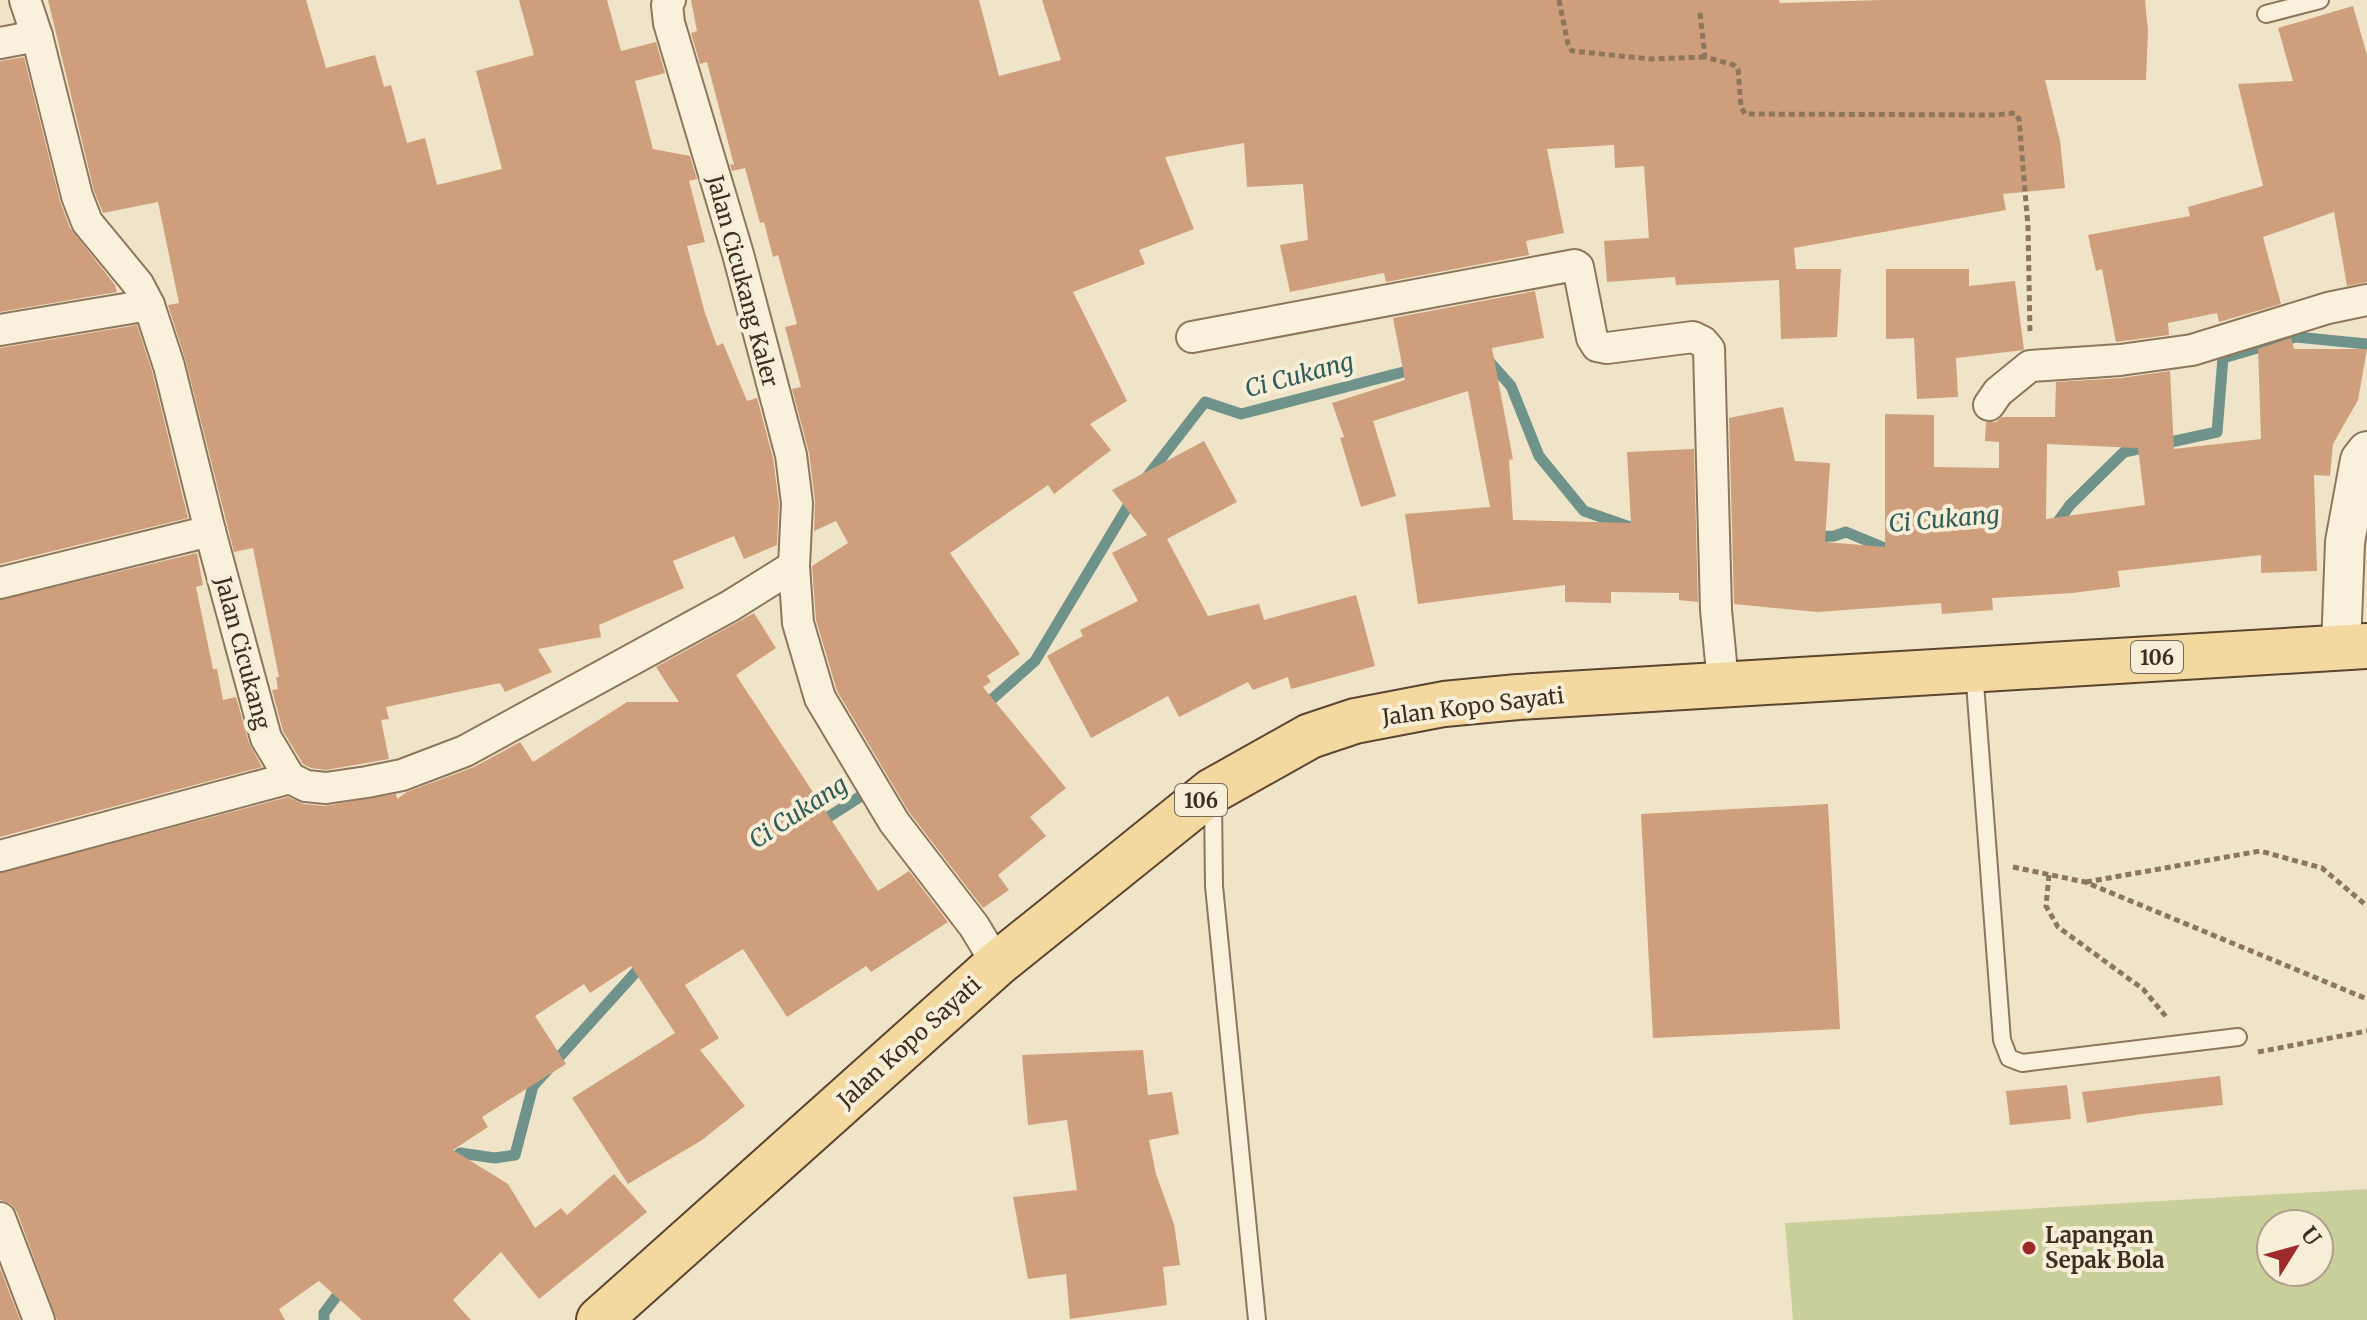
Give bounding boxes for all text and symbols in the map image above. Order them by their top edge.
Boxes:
street label: Jalan Cicukang Kaler [701,171,785,390]
water label: Ci Cukang [1241,346,1357,404]
water label: Ci Cukang [1887,499,2001,539]
street label: Jalan Cicukang [209,573,277,732]
road number: 106 [2131,641,2183,673]
street label: Jalan Kopo Sayati [1379,681,1566,731]
water label: Ci Cukang [743,769,853,855]
road number: 106 [1175,784,1227,816]
street label: Jalan Kopo Sayati [831,970,986,1114]
north arrow [2255,1208,2335,1288]
place label: Lapangan Sepak Bola [2045,1221,2164,1274]
text: U [2295,1221,2327,1251]
marker: Lapangan Sepak Bola [2020,1239,2038,1257]

